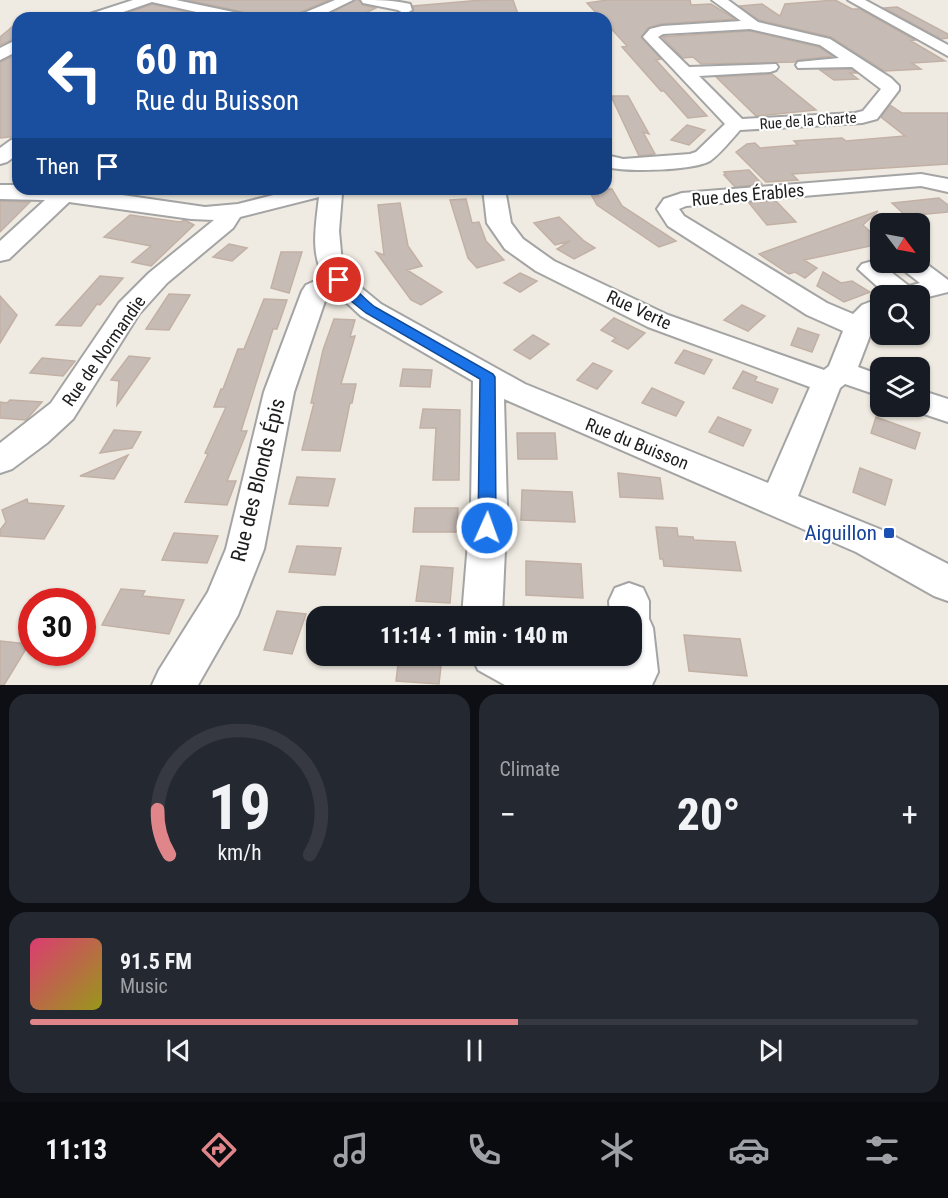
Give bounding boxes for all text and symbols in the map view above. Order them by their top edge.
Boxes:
text: 60 m [135,35,218,84]
icon: left [36,36,114,114]
text: Rue du Buisson [135,85,299,117]
street label: Rue de la Charte [759,109,857,133]
icon: arrive [91,150,124,183]
text: Then [36,154,79,179]
street label: Rue des Érables [691,179,805,210]
north arrow [870,213,930,273]
map controls [870,213,930,417]
pin [313,254,364,305]
icon: arrive [322,263,355,296]
button: search [870,285,930,345]
street label: Rue Verte [604,286,675,334]
street label: Rue de Normandie [58,291,150,410]
button: layers [870,357,930,417]
street label: Rue des Blonds Épis [226,396,290,564]
street label: Rue du Buisson [583,413,692,474]
position arrow [455,496,519,560]
place label: Aiguillon [804,521,877,545]
marker: Aiguillon [882,526,896,540]
speed limit sign: 30 [18,588,96,666]
text: 11:14 · 1 min · 140 m [380,623,568,648]
text: Climate [500,757,560,781]
text: 19 [208,771,271,844]
text: 20° [677,788,741,841]
text: − [500,795,516,834]
text: + [902,795,918,834]
text: km/h [217,841,261,866]
text: 91.5 FM [120,949,192,974]
text: Music [120,974,168,998]
icon: previous [162,1034,195,1067]
icon: pause [458,1034,491,1067]
icon: next [754,1034,787,1067]
icon: directions [198,1129,240,1171]
icon: music [330,1129,372,1171]
icon: phone [463,1129,505,1171]
icon: climate [596,1129,638,1171]
icon: car [728,1129,770,1171]
icon: filters [861,1129,903,1171]
text: 11:13 [45,1134,107,1166]

